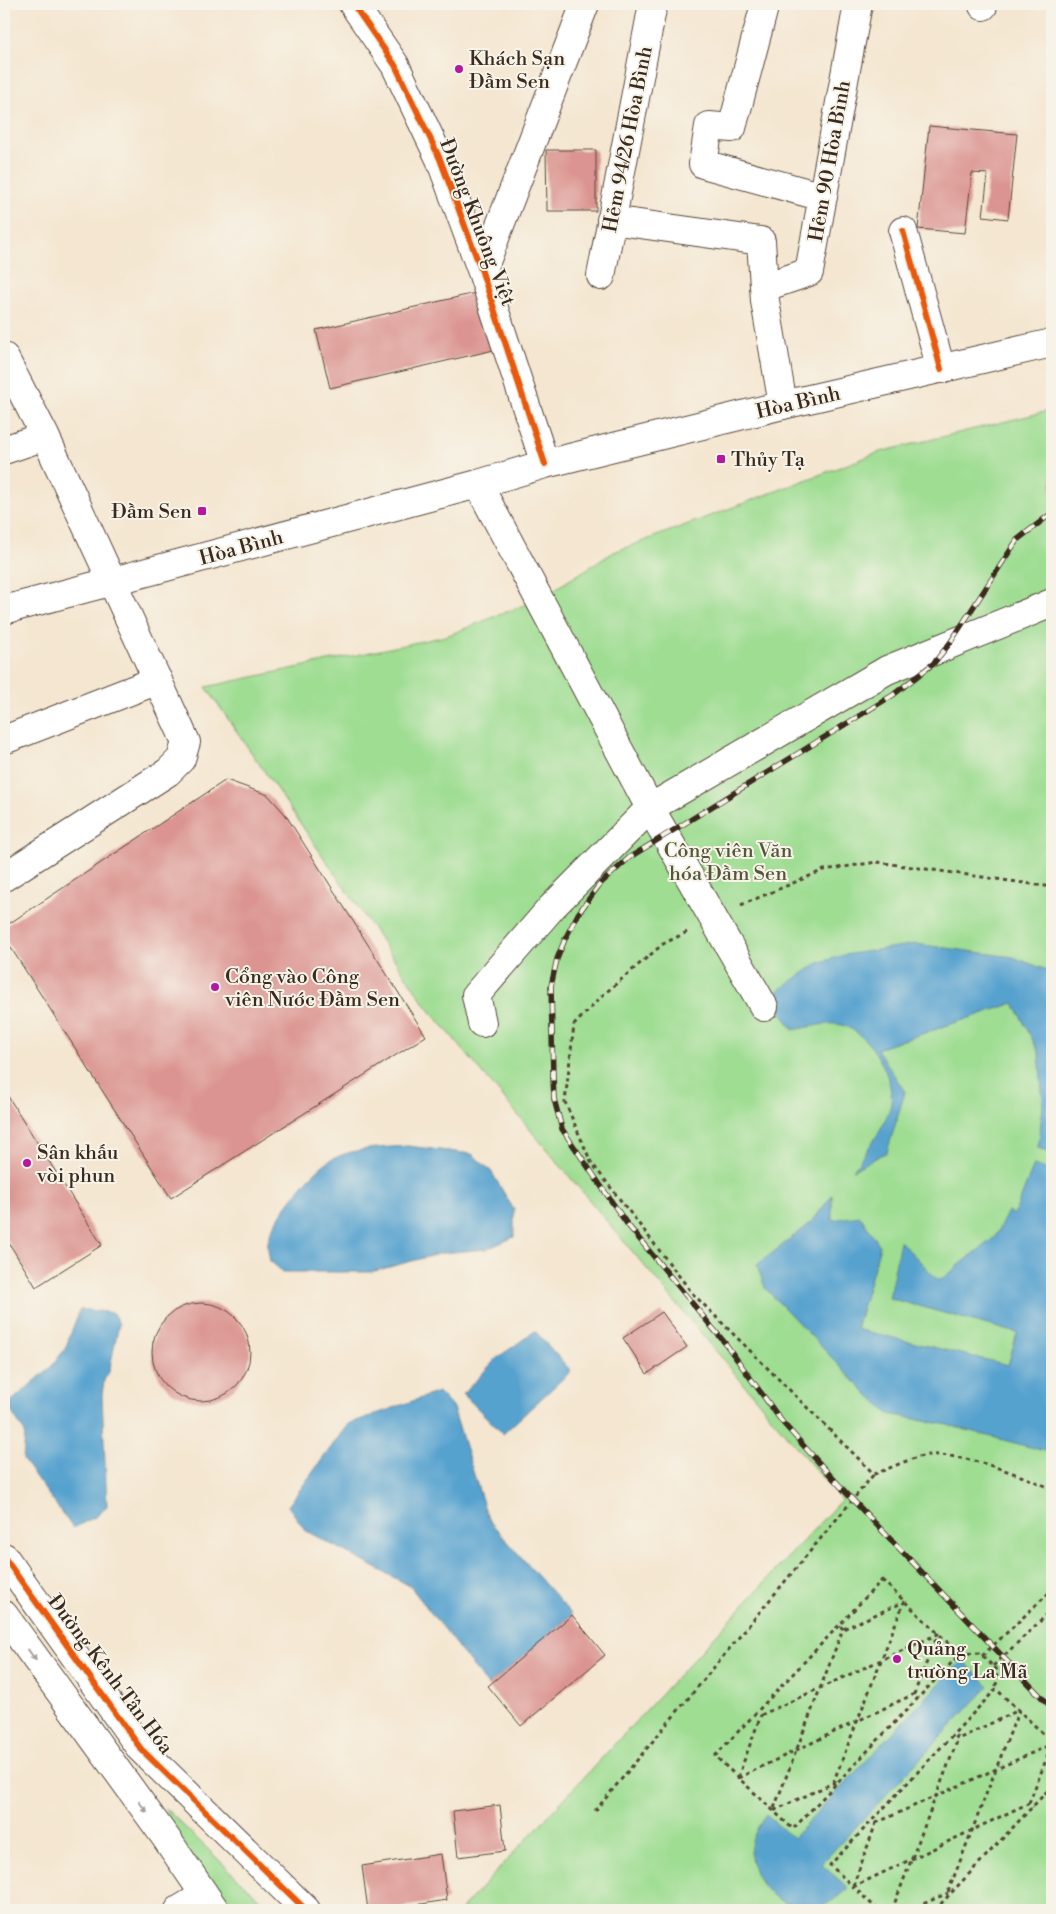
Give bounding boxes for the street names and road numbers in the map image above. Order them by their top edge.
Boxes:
street label: Hẻm 94/26 Hòa Bình [598,44,659,235]
street label: Hẻm 90 Hòa Bình [804,79,857,244]
street label: Đường Khuông Việt [433,135,520,310]
street label: Hòa Bình [754,382,843,425]
street label: Hòa Bình [197,525,286,572]
street label: Đường Kênh Tân Hóa [42,1590,179,1760]

